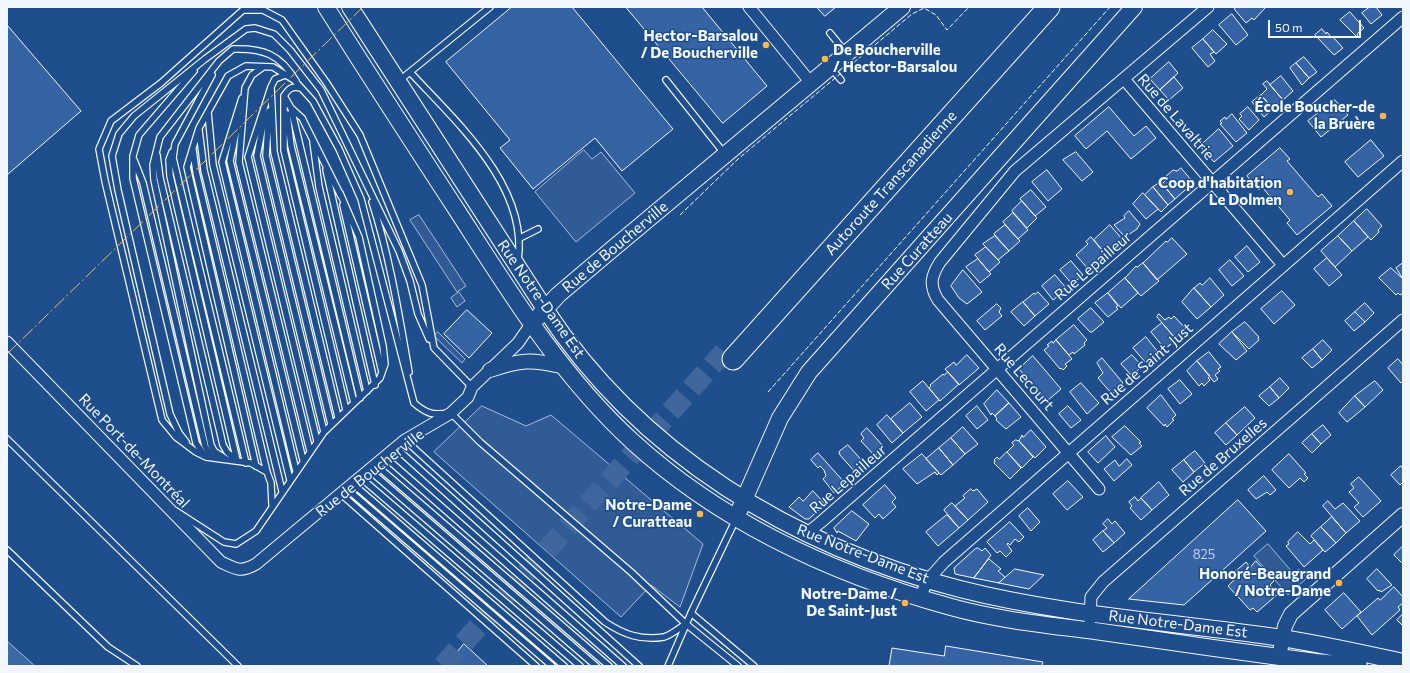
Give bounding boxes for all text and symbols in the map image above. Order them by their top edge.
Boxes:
scale bar [1270,12,1363,38]
text: 50 m [1275,20,1303,34]
place label: Hector-Barsalou / De Boucherville [641,27,758,62]
marker: Hector-Barsalou / De Boucherville [761,40,771,50]
place label: De Boucherville / Hector-Barsalou [833,41,957,76]
marker: De Boucherville / Hector-Barsalou [820,54,830,64]
street label: Rue de Lavaltrie [1134,70,1218,164]
place label: École Boucher-de la Bruère [1254,98,1375,133]
street label: Autoroute Transcanadienne [821,107,961,259]
marker: École Boucher-de la Bruère [1378,111,1388,121]
place label: Coop d'habitation Le Dolmen [1158,174,1282,209]
marker: Coop d'habitation Le Dolmen [1285,187,1295,197]
street label: Rue de Boucherville [558,197,672,297]
street label: Rue Curatteau [878,209,956,293]
street label: Rue Lepailleur [1051,228,1135,304]
street label: Rue Notre-Dame Est [493,237,589,361]
street label: Rue de Saint-Just [1097,319,1197,409]
street label: Rue Lecourt [990,340,1058,414]
street label: Rue Port-de-Montréal [75,390,193,512]
street label: Rue de Bruxelles [1175,414,1271,500]
street label: Rue de Boucherville [312,425,428,521]
street label: Rue Lepailleur [806,441,890,517]
place label: Notre-Dame / Curatteau [605,496,692,531]
marker: Notre-Dame / Curatteau [695,509,705,519]
street label: Rue Notre-Dame Est [794,521,932,587]
house number: 825 [1193,547,1215,563]
place label: Honoré-Beaugrand / Notre-Dame [1199,565,1331,600]
marker: Honoré-Beaugrand / Notre-Dame [1334,578,1344,588]
place label: Notre-Dame / De Saint-Just [801,585,897,620]
marker: Notre-Dame / De Saint-Just [900,598,910,608]
street label: Rue Notre-Dame Est [1107,607,1249,641]

